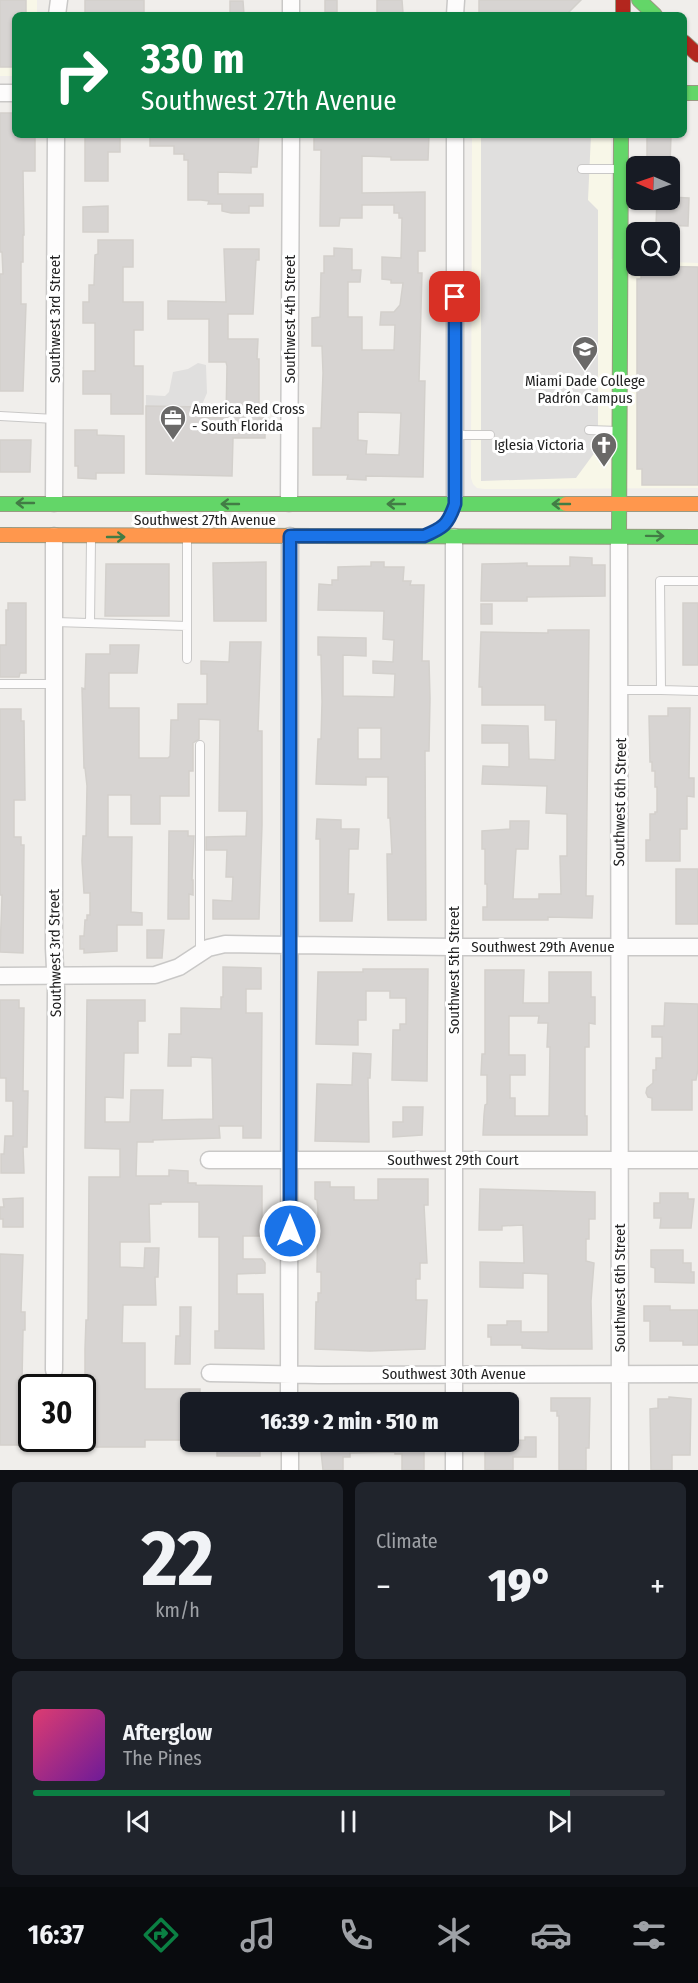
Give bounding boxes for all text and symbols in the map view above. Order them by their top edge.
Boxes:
text: 330 m [141,34,244,84]
icon: right [42,36,120,114]
text: Southwest 27th Avenue [141,85,397,117]
north arrow [626,156,680,210]
map controls [626,156,680,276]
button: search [626,222,680,276]
street label: Southwest 3rd Street [46,255,64,383]
street label: Southwest 4th Street [281,255,299,383]
pin [429,271,480,322]
icon: arrive [438,280,471,313]
school or university icon: Miami Dade College Padrón Campus [570,334,600,372]
place label: Miami Dade College Padrón Campus [525,372,645,407]
place label: America Red Cross - South Florida [192,400,305,435]
office icon: America Red Cross - South Florida [158,403,188,441]
church icon: Iglesia Victoria [589,430,619,468]
place label: Iglesia Victoria [494,436,584,454]
one-way arrow [16,498,36,509]
one-way arrow [221,498,241,510]
one-way arrow [387,498,407,510]
one-way arrow [551,498,571,510]
street label: Southwest 27th Avenue [134,511,276,529]
one-way arrow [645,530,665,542]
one-way arrow [105,531,125,543]
street label: Southwest 6th Street [610,737,630,867]
street label: Southwest 3rd Street [45,889,65,1017]
street label: Southwest 5th Street [445,906,463,1034]
street label: Southwest 29th Avenue [471,938,615,956]
street label: Southwest 29th Court [387,1151,519,1169]
position arrow [258,1199,322,1263]
street label: Southwest 6th Street [611,1224,629,1352]
street label: Southwest 30th Avenue [382,1365,526,1383]
speed limit sign: 30 [18,1374,96,1452]
text: 16:39 · 2 min · 510 m [261,1408,438,1435]
text: 22 [141,1512,214,1606]
text: Climate [376,1529,438,1553]
text: 19° [488,1559,553,1613]
text: − [376,1567,391,1607]
text: + [650,1567,665,1607]
text: km/h [155,1598,200,1622]
text: Afterglow [123,1719,212,1746]
text: The Pines [123,1746,202,1770]
icon: previous [122,1805,155,1838]
icon: pause [332,1805,365,1838]
icon: next [543,1805,576,1838]
icon: directions [140,1914,182,1956]
icon: music [237,1914,279,1956]
icon: phone [335,1914,377,1956]
icon: climate [433,1914,475,1956]
icon: car [530,1914,572,1956]
icon: filters [628,1914,670,1956]
text: 16:37 [28,1919,84,1951]

